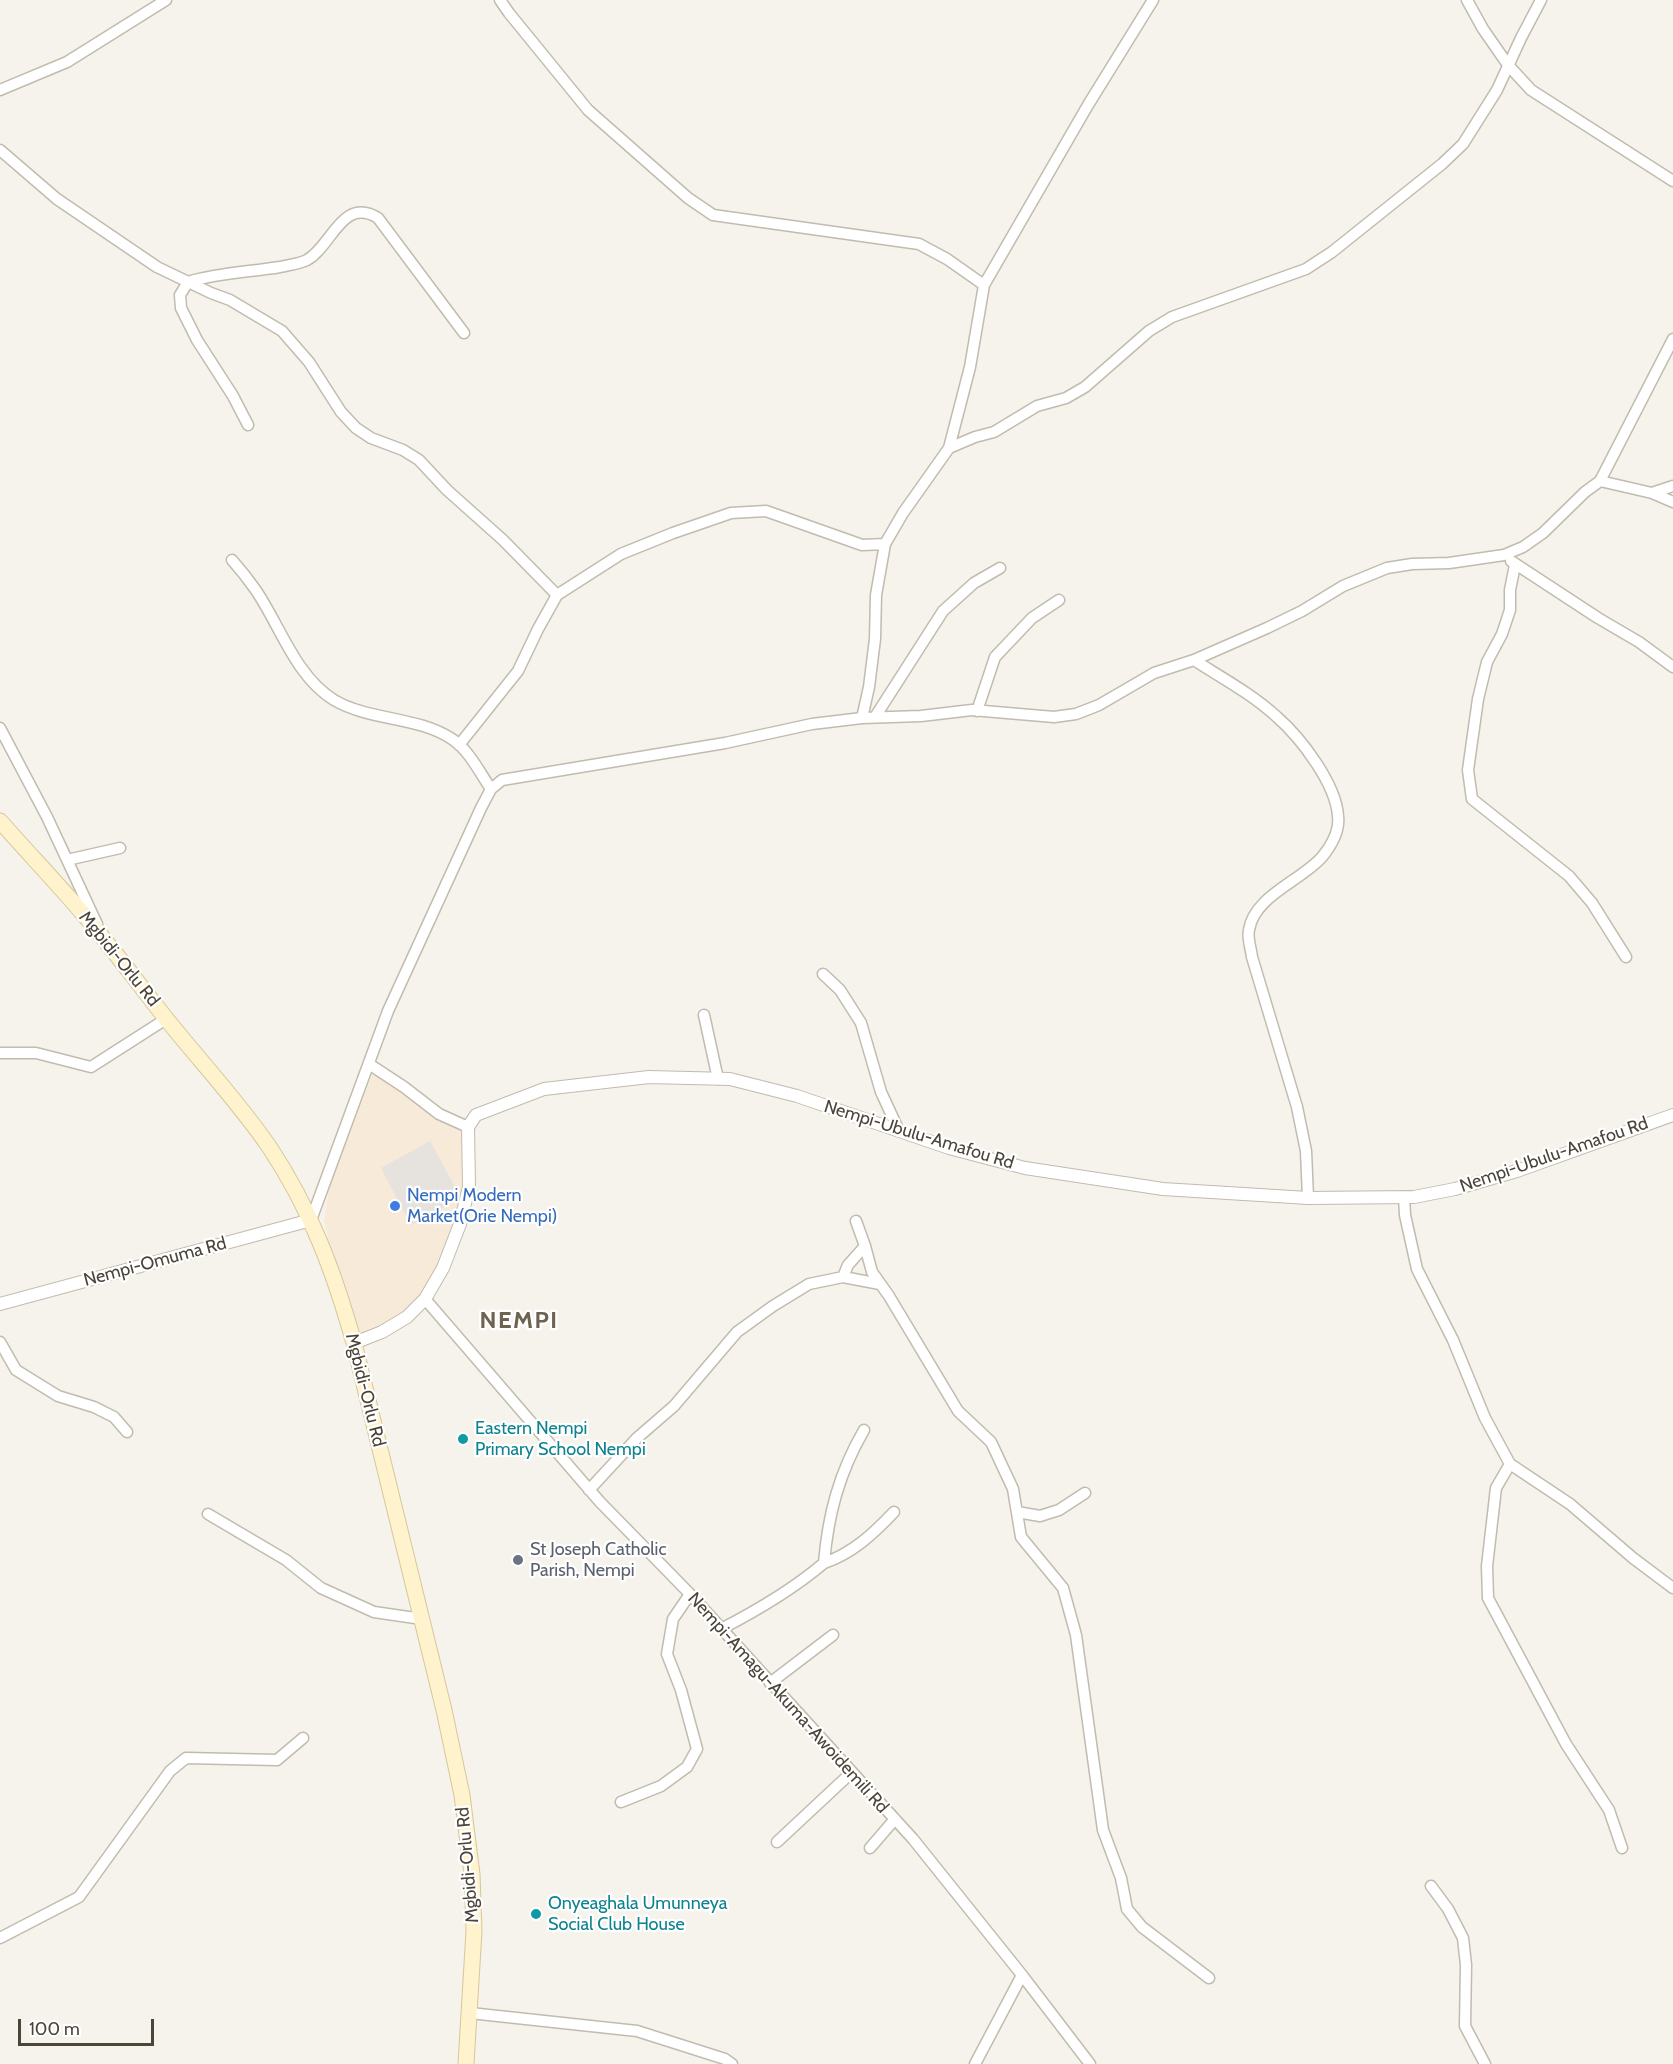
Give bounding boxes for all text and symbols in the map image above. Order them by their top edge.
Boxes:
street label: Mgbidi-Orlu Rd [74,907,164,1011]
street label: Nempi-Ubulu-Amafou Rd [821,1096,1017,1174]
street label: Nempi-Ubulu-Amafou Rd [1457,1113,1651,1197]
place label: Nempi Modern Market(Orie Nempi) [407,1185,557,1228]
marker: Nempi Modern Market(Orie Nempi) [388,1199,402,1213]
street label: Nempi-Omuma Rd [81,1233,229,1291]
district label: NEMPI [479,1307,559,1335]
street label: Mgbidi-Orlu Rd [340,1331,390,1449]
place label: Eastern Nempi Primary School Nempi [475,1418,646,1460]
marker: Eastern Nempi Primary School Nempi [456,1432,470,1446]
place label: St Joseph Catholic Parish, Nempi [530,1539,667,1582]
marker: St Joseph Catholic Parish, Nempi [511,1553,525,1567]
street label: Nempi-Amagu-Akuma-Awoidemili Rd [683,1588,893,1818]
street label: Mgbidi-Orlu Rd [452,1806,484,1924]
place label: Onyeaghala Umunneya Social Club House [548,1893,727,1936]
marker: Onyeaghala Umunneya Social Club House [529,1907,543,1921]
scale bar [21,2007,158,2045]
text: 100 m [29,2018,80,2040]

